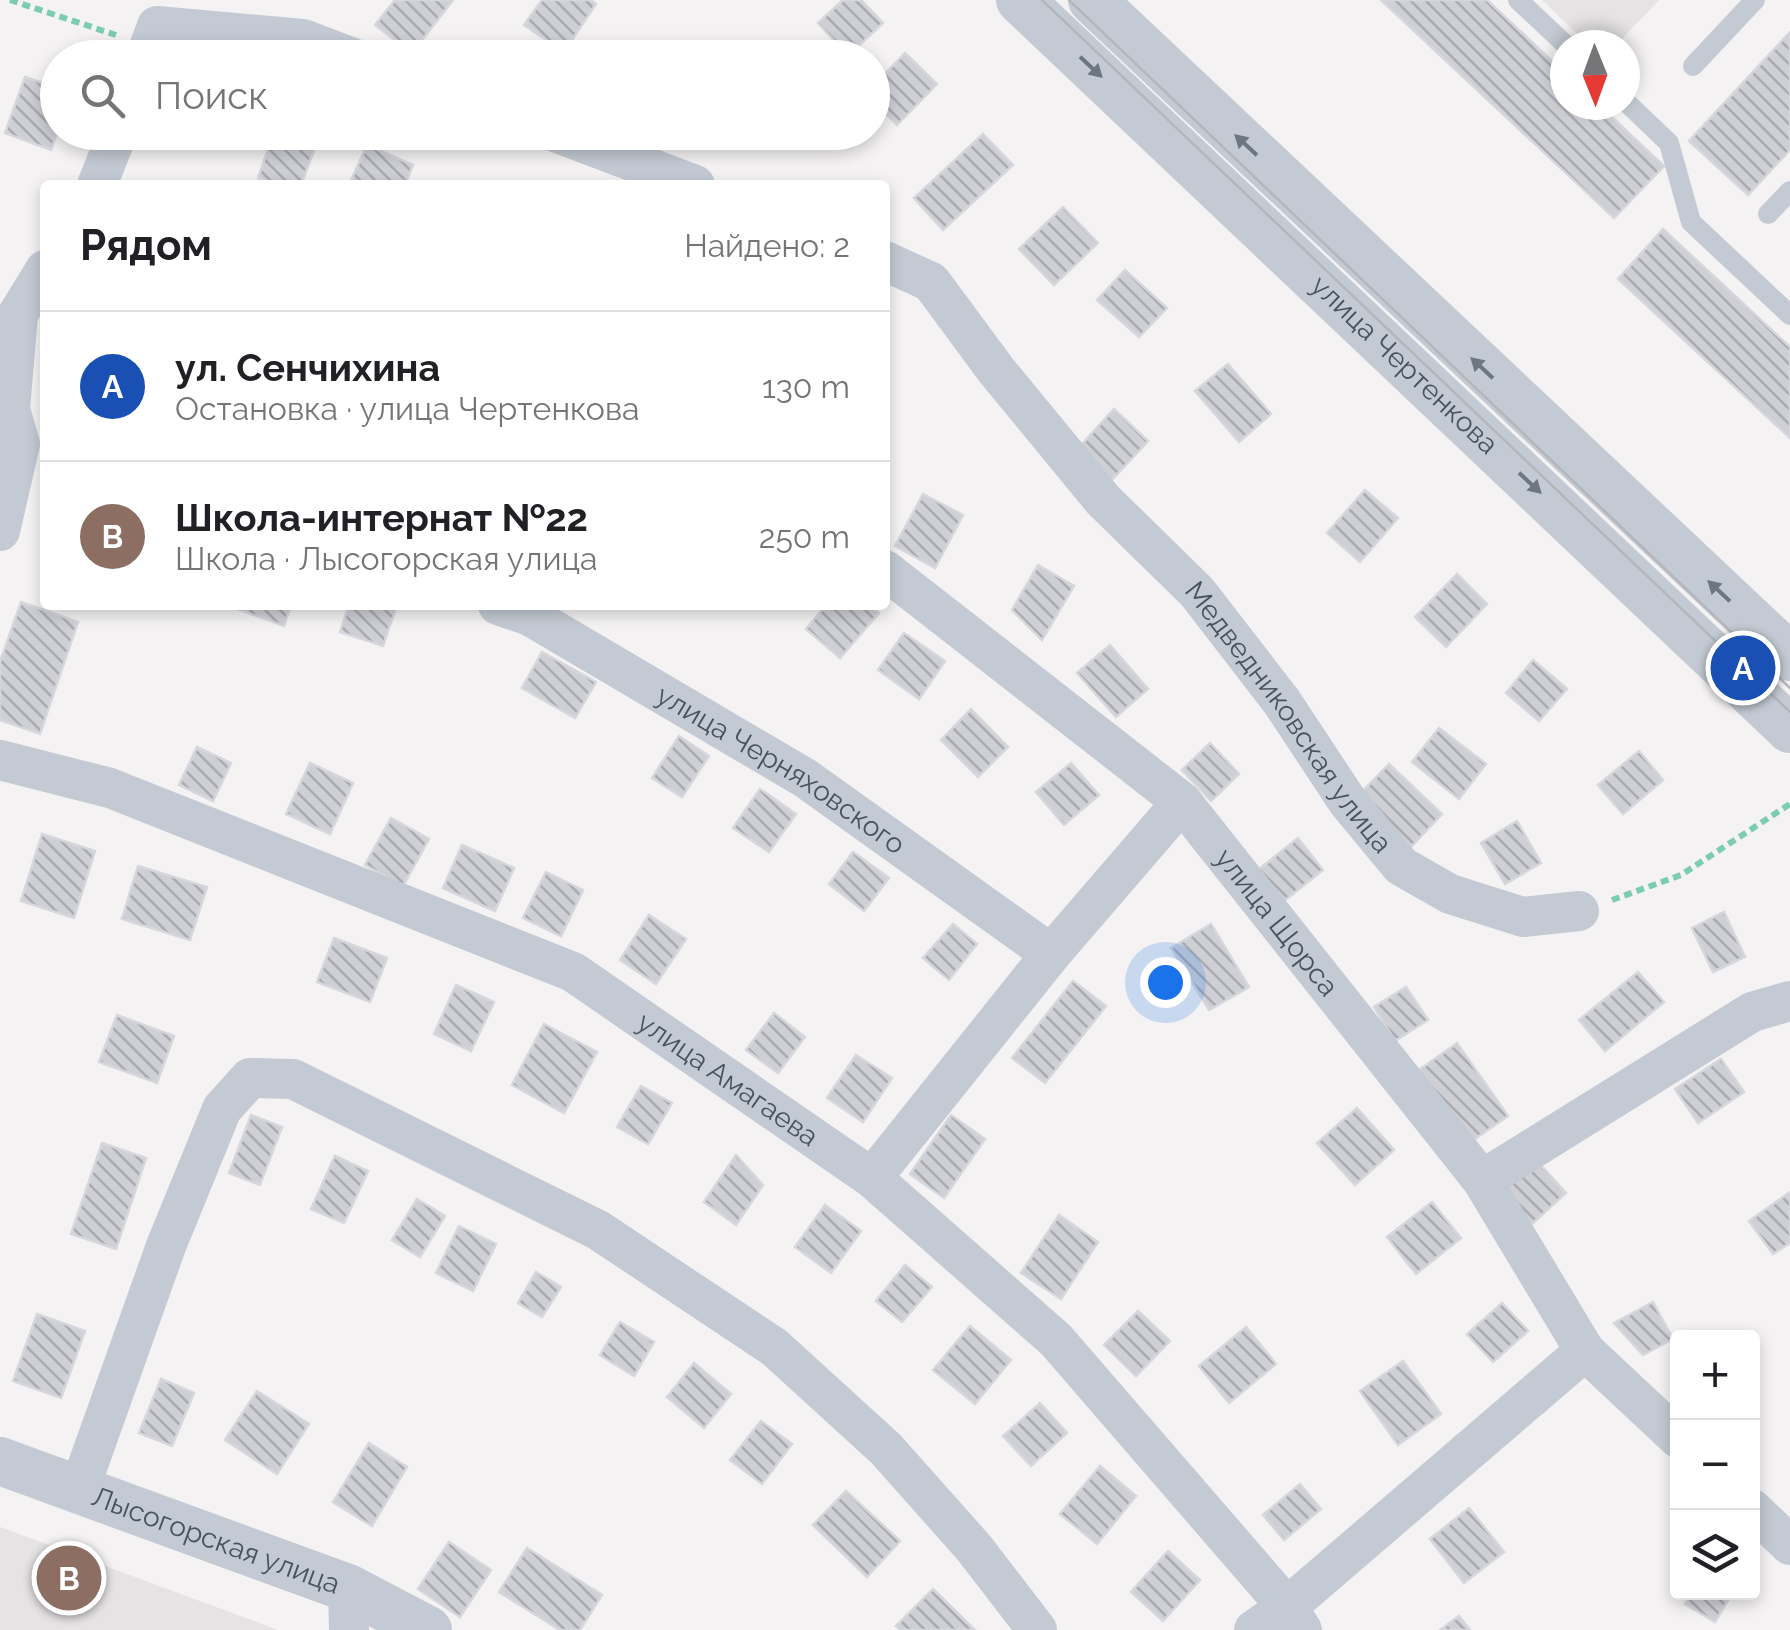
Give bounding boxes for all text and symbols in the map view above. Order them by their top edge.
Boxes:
north arrow [1550,30,1640,120]
search box [40,40,890,150]
one-way arrow [1078,55,1102,78]
icon: search [75,68,130,123]
text: Поиск [155,73,268,118]
one-way arrow [1234,134,1258,157]
text: Рядом [80,221,212,270]
text: Найдено: 2 [684,227,850,264]
street label: улица Чертенкова [1305,268,1505,461]
text: ул. Сенчихина [175,345,440,390]
one-way arrow [1471,357,1495,380]
text: A [102,368,123,405]
text: 130 m [762,368,850,405]
text: Остановка · улица Чертенкова [175,390,639,427]
one-way arrow [1518,471,1542,494]
text: Школа-интернат №22 [175,495,588,540]
text: B [102,518,123,555]
text: 250 m [759,518,850,555]
text: Школа · Лысогорская улица [175,540,597,577]
street label: Медведниковская улица [1178,575,1399,859]
one-way arrow [1707,580,1731,603]
pin: A [1710,630,1776,706]
street label: улица Черняховского [651,678,912,861]
street label: улица Щорса [1209,842,1346,1002]
your location [1140,957,1191,1008]
street label: улица Амагаева [631,1005,825,1153]
map controls [1670,1330,1760,1600]
button: + [1670,1330,1760,1420]
button: − [1670,1420,1760,1510]
street label: Лысогорская улица [87,1479,345,1600]
button: layers [1670,1510,1760,1600]
pin: B [36,1540,102,1616]

